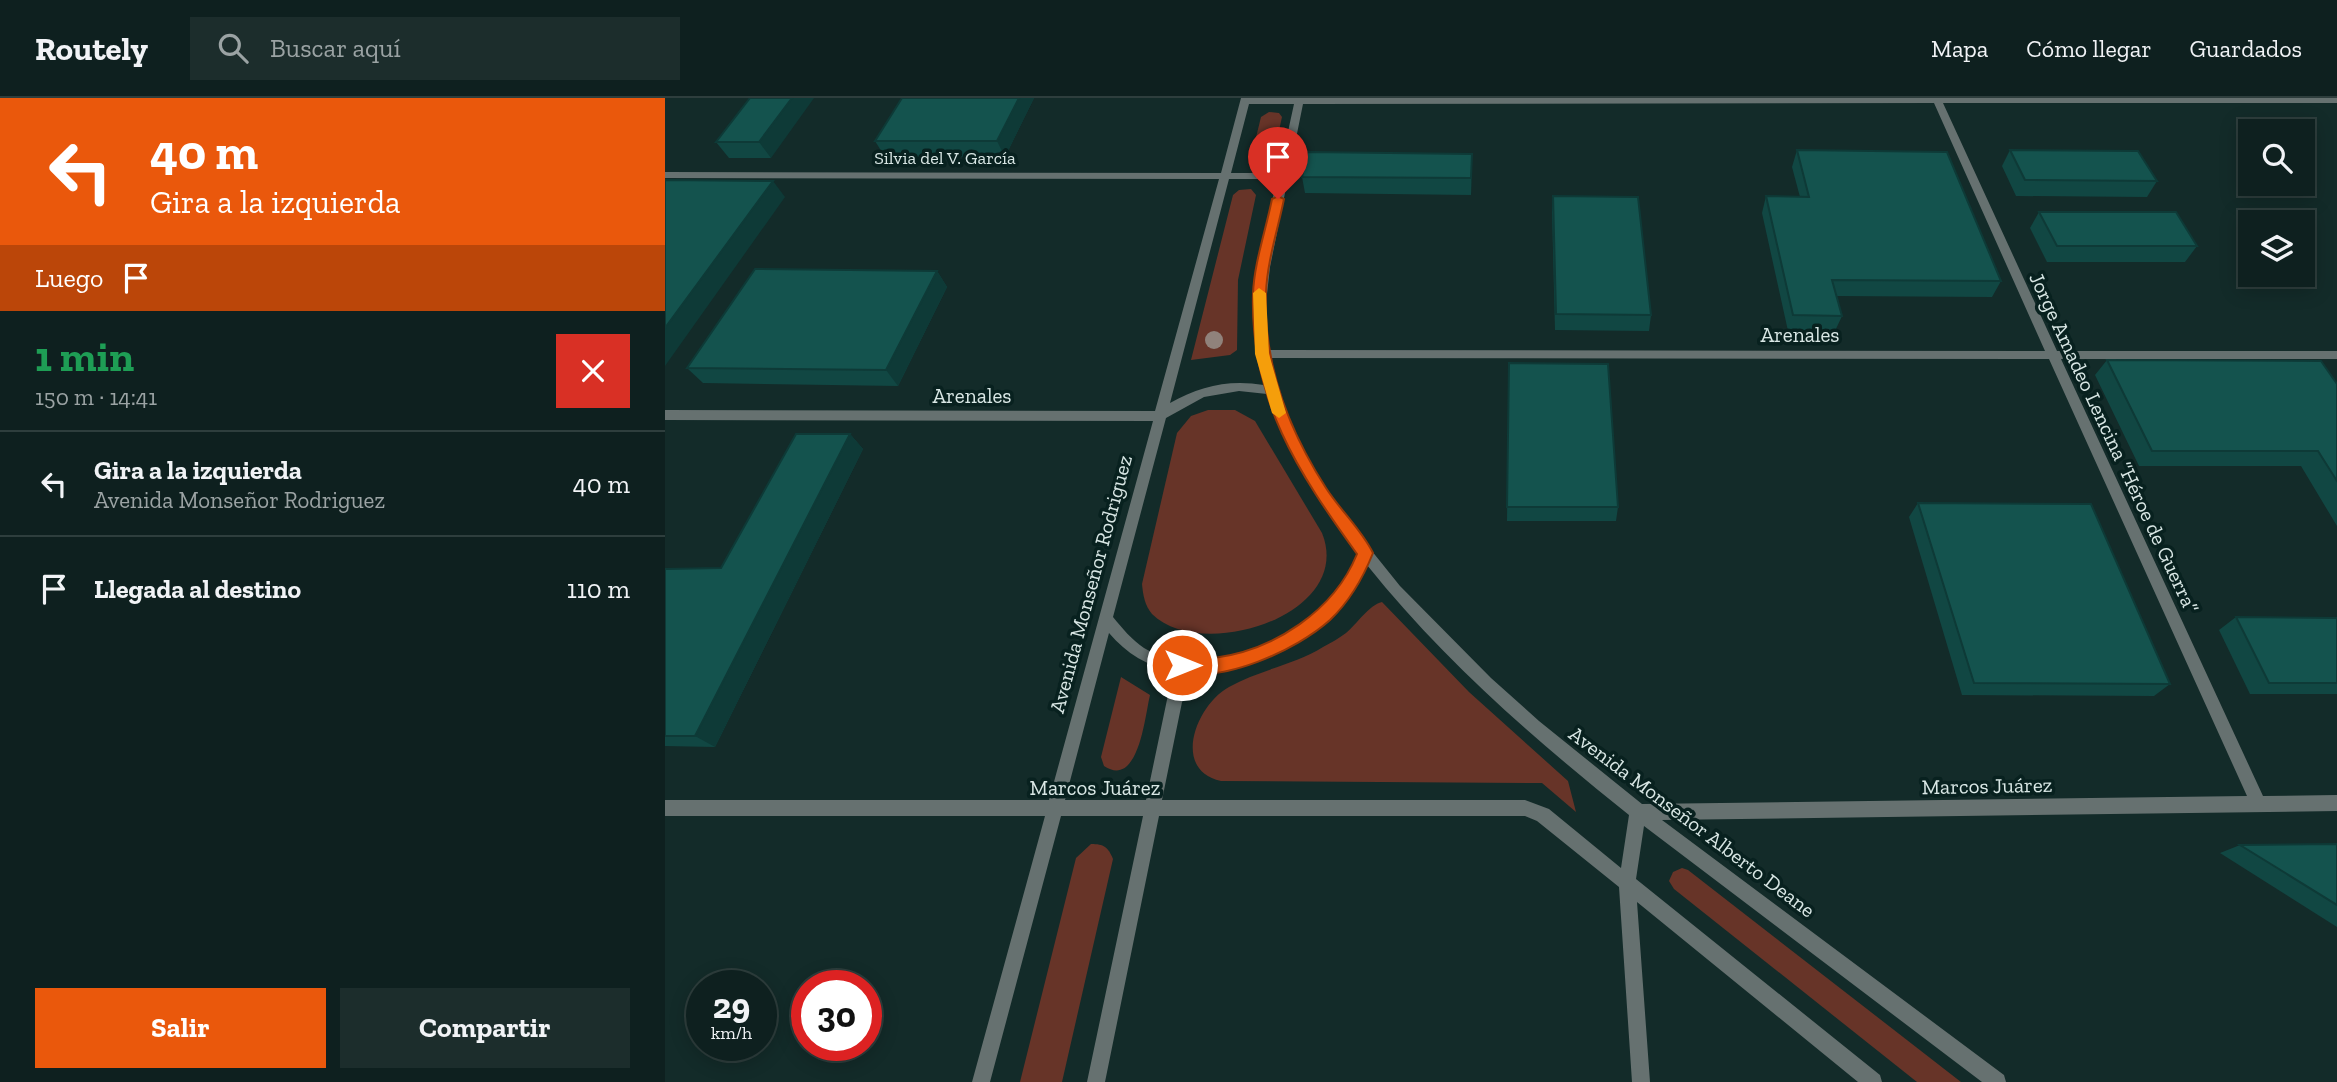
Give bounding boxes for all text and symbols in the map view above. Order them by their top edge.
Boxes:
search box [190,17,680,80]
text: Routely [35,29,148,68]
icon: search [214,29,252,67]
text: Buscar aquí [270,32,401,64]
text: Mapa [1931,34,1988,63]
text: Cómo llegar [2026,34,2152,63]
text: Guardados [2190,34,2302,63]
map controls [2238,119,2315,287]
button: search [2238,119,2315,196]
text: 40 m [150,123,258,182]
icon: left [35,126,126,217]
pin [1248,127,1308,199]
icon: arrive [1259,138,1297,176]
street label: Silvia del V. García [874,147,1016,169]
text: Gira a la izquierda [150,183,401,221]
button: layers [2238,210,2315,287]
icon: arrive [117,259,155,297]
text: Luego [35,262,103,294]
street label: Jorge Amadeo Lencina “Héroe de Guerra” [2024,268,2205,617]
street label: Arenales [1760,322,1840,347]
text: 1 min [35,331,134,382]
button: close [556,334,630,408]
text: 150 m · 14:41 [35,383,157,411]
street label: Arenales [932,383,1012,408]
street label: Avenida Monseñor Rodriguez [1044,452,1137,715]
text: Gira a la izquierda [94,454,302,486]
icon: left [35,465,73,503]
text: 40 m [573,468,630,500]
text: Avenida Monseñor Rodriguez [94,486,385,514]
icon: arrive [35,570,73,608]
text: Llegada al destino [94,573,301,605]
text: 110 m [567,573,630,605]
position arrow [1145,628,1219,702]
street label: Avenida Monseñor Alberto Deane [1564,721,1820,922]
street label: Marcos Juárez [1921,772,2053,799]
street label: Marcos Juárez [1030,775,1161,800]
speed limit sign: 30 [791,970,882,1061]
text: 29 [713,985,750,1027]
button: Salir [35,988,326,1068]
button: Compartir [340,988,630,1068]
text: km/h [711,1022,752,1044]

